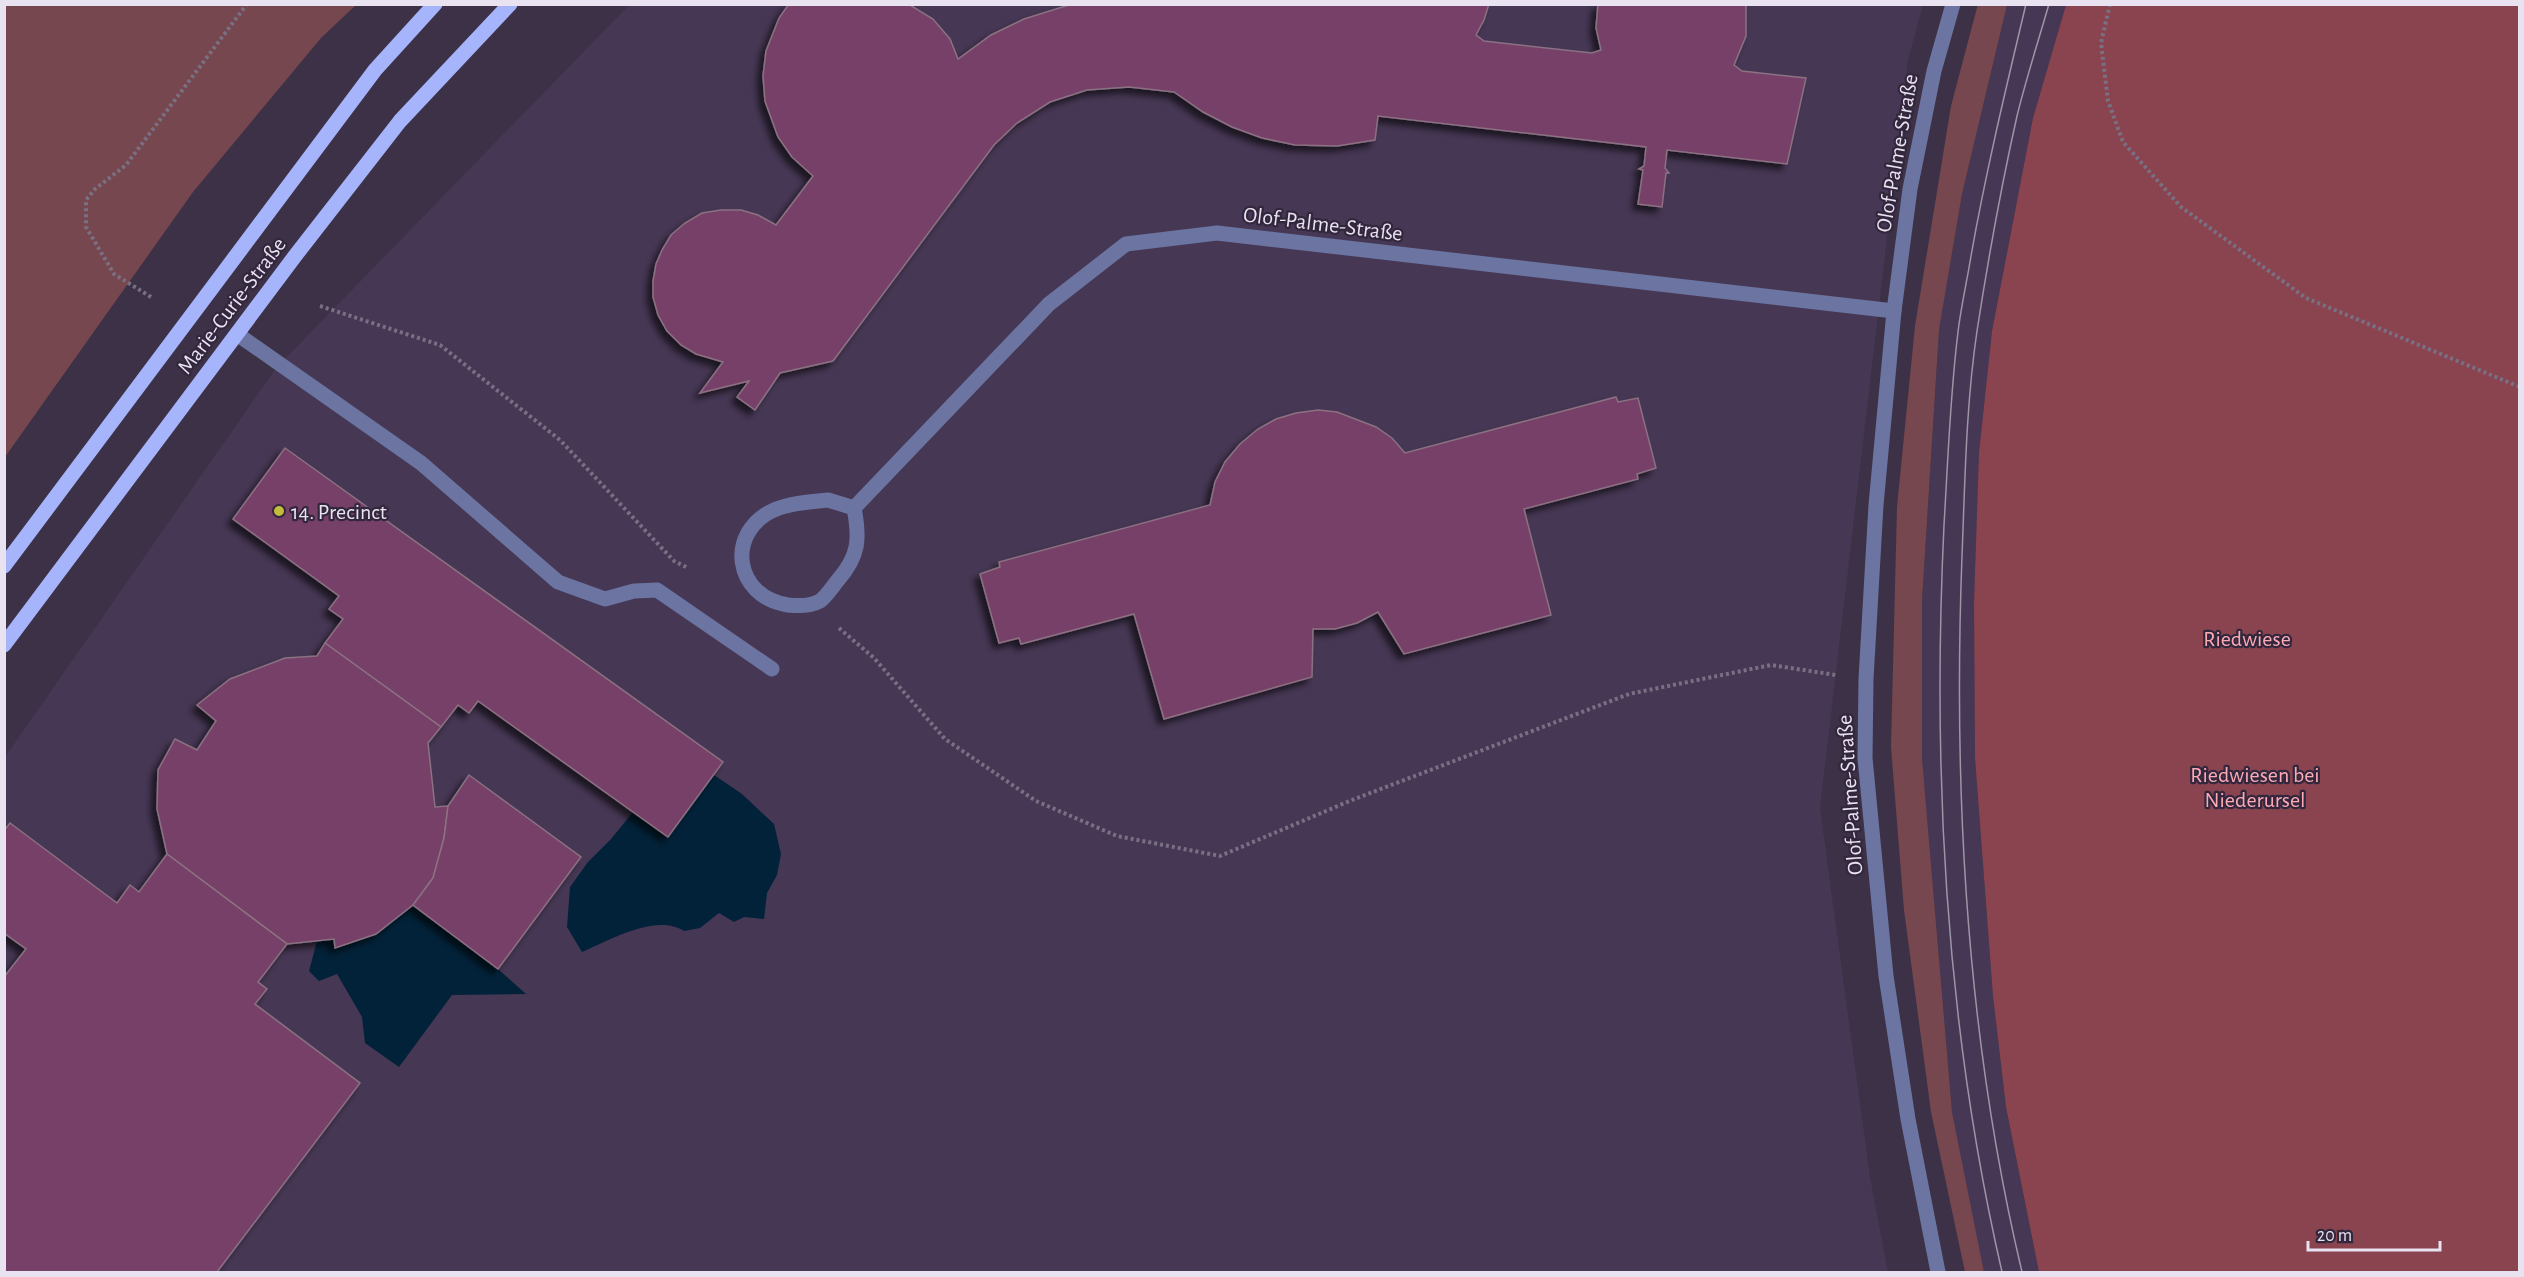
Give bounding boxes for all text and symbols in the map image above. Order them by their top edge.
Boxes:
street label: Olof-Palme-Straße [1872,72,1922,234]
street label: Olof-Palme-Straße [1242,203,1404,245]
street label: Marie-Curie-Straße [173,233,290,378]
place label: 14. Precinct [291,501,387,523]
marker: 14. Precinct [272,504,286,518]
park label: Riedwiese [2203,628,2291,650]
street label: Olof-Palme-Straße [1833,714,1867,876]
park label: Riedwiesen bei Niederursel [2190,764,2320,811]
scale bar [2308,1214,2440,1252]
text: 20 m [2317,1227,2352,1245]

